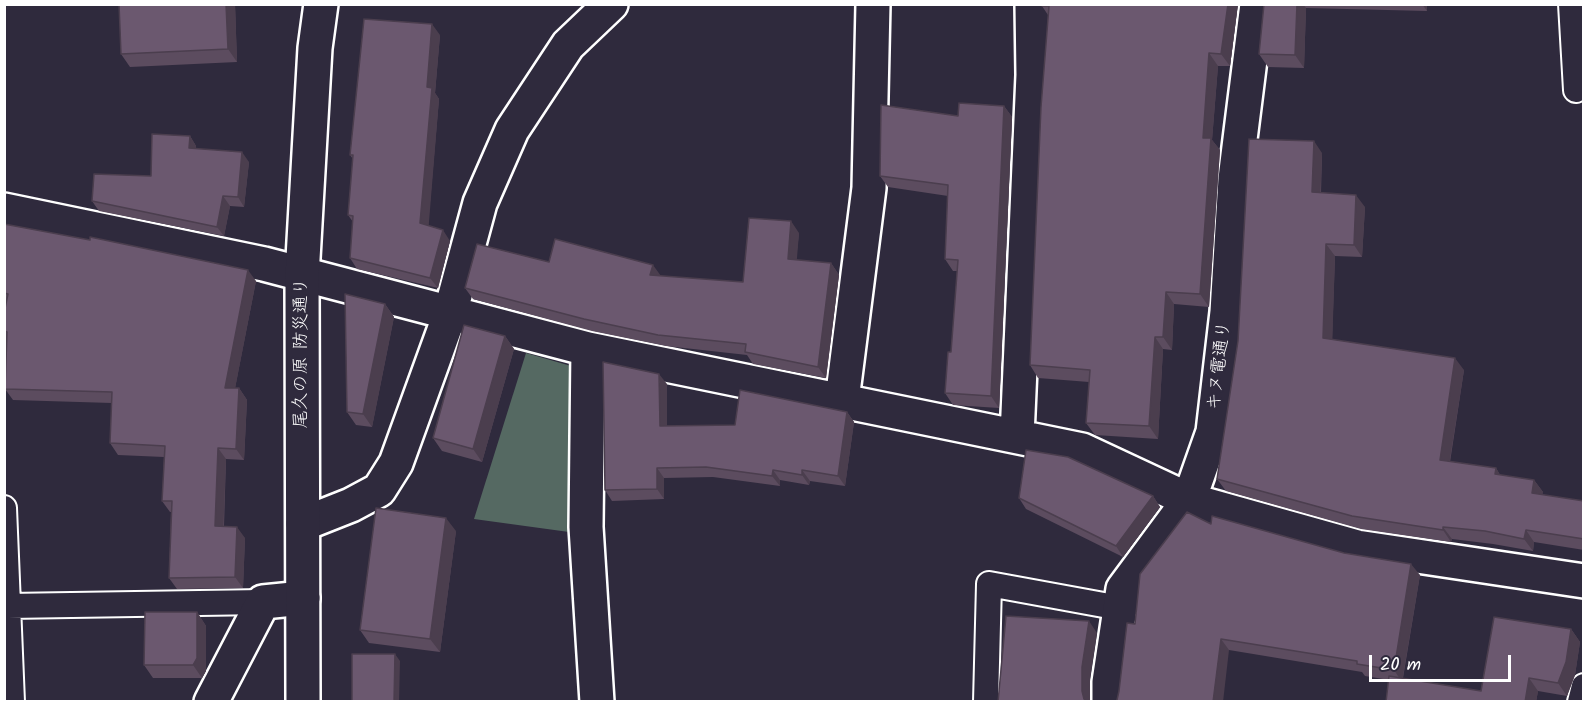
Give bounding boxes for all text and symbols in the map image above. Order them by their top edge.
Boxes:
street label: 尾久の原 防災通り [292,277,314,429]
street label: キヌ電通り [1205,320,1237,412]
scale bar [1372,643,1514,681]
text: 20 m [1380,651,1421,680]

